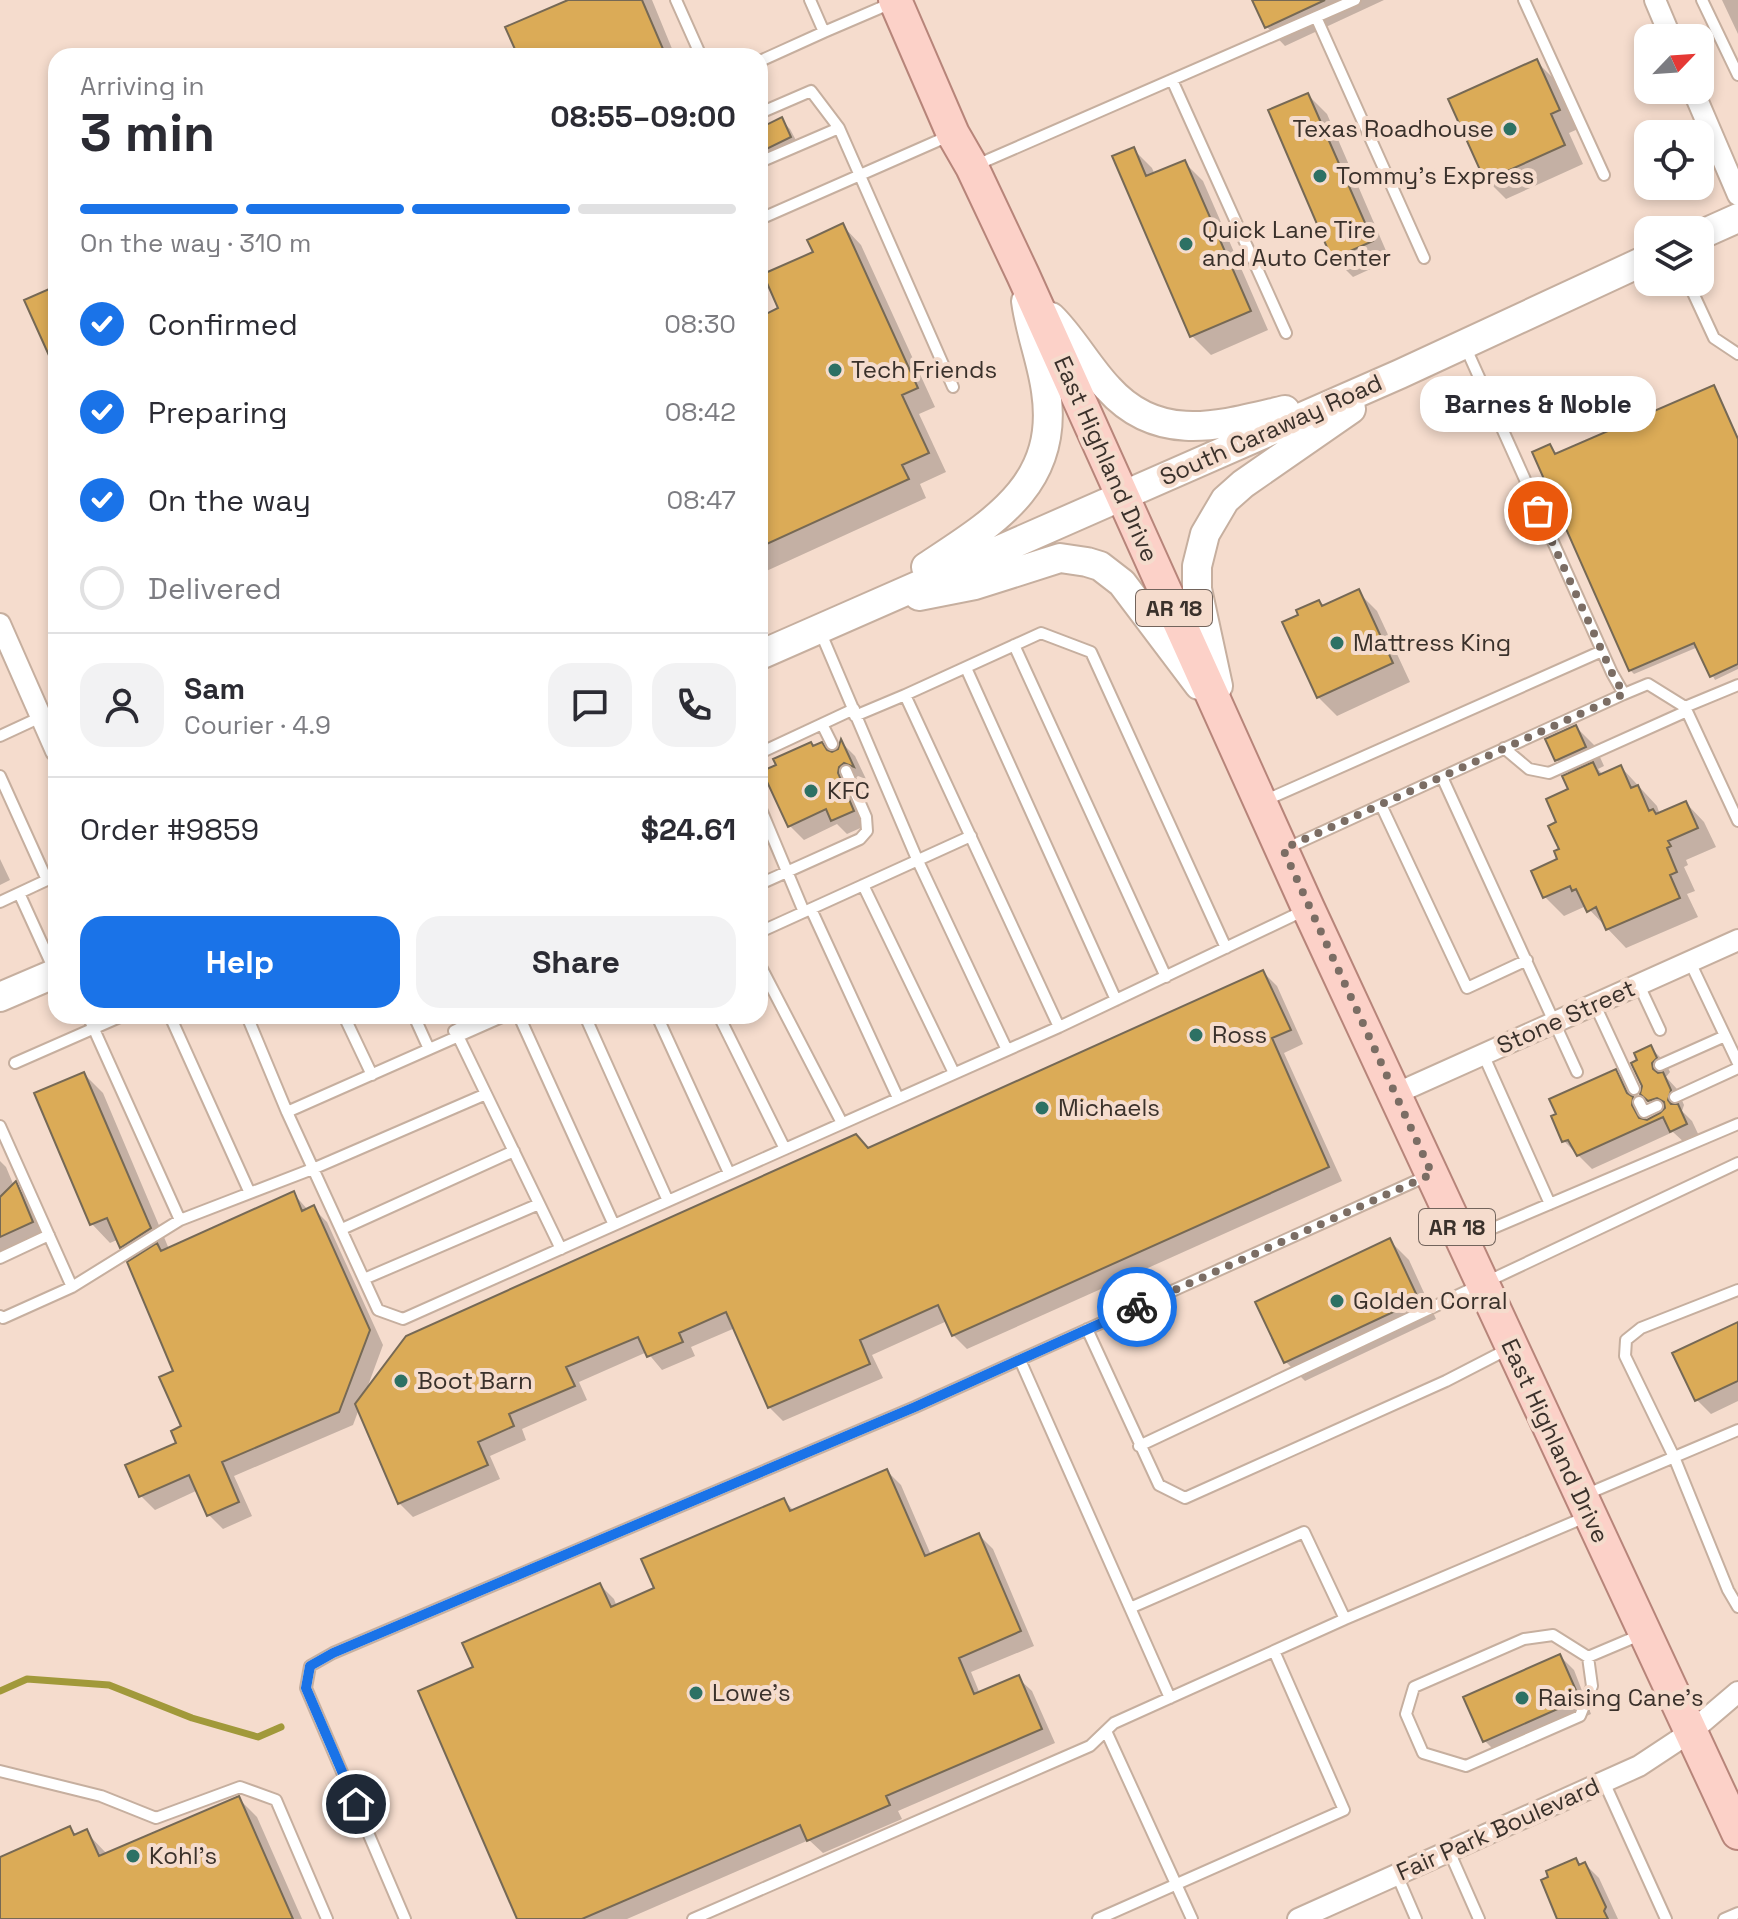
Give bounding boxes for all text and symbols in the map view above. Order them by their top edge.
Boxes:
north arrow [1634,24,1714,104]
map controls [1634,24,1714,296]
text: Arriving in [80,69,204,103]
text: 08:55–09:00 [550,97,736,136]
text: 3 min [80,100,215,166]
place label: Texas Roadhouse [1292,113,1494,144]
marker: Texas Roadhouse [1501,120,1519,138]
button: locate [1634,120,1714,200]
place label: Tommy's Express [1336,160,1534,191]
marker: Tommy's Express [1311,167,1329,185]
place label: Quick Lane Tire and Auto Center [1202,214,1391,273]
button: layers [1634,216,1714,296]
text: On the way · 310 m [80,226,311,260]
marker: Quick Lane Tire and Auto Center [1177,235,1195,253]
icon: check [80,302,124,346]
text: Confirmed [148,305,298,344]
text: 08:30 [664,307,736,341]
street label: East Highland Drive [1047,351,1166,567]
place label: Tech Friends [851,354,997,385]
marker: Tech Friends [826,361,844,379]
street label: South Caraway Road [1155,367,1387,492]
callout: Barnes & Noble [1420,375,1656,431]
text: Barnes & Noble [1444,387,1632,421]
icon: check [80,390,124,434]
text: Preparing [148,393,287,432]
text: 08:42 [665,395,736,429]
pin [1504,477,1572,545]
icon: check [80,478,124,522]
text: On the way [148,481,311,520]
text: 08:47 [666,483,736,517]
icon: bag [1516,489,1560,533]
text: Delivered [148,569,282,608]
road number: AR 18 [1136,590,1212,626]
place label: Mattress King [1353,627,1511,658]
marker: Mattress King [1328,634,1346,652]
button: person [80,663,164,747]
button: chat [548,663,632,747]
button: phone [652,663,736,747]
text: Sam [184,669,245,708]
text: Courier · 4.9 [184,708,331,742]
place label: KFC [827,775,870,806]
marker: KFC [802,782,820,800]
text: Order #9859 [80,810,259,849]
text: $24.61 [641,810,736,849]
button: Help [80,916,400,1008]
button: Share [416,916,736,1008]
street label: Stone Street [1492,972,1640,1061]
place label: Ross [1212,1019,1267,1050]
marker: Ross [1187,1026,1205,1044]
place label: Michaels [1058,1092,1160,1123]
marker: Michaels [1033,1099,1051,1117]
road number: AR 18 [1419,1209,1495,1245]
courier [1097,1267,1177,1347]
icon: bike [1115,1285,1159,1329]
place label: Golden Corral [1353,1285,1508,1316]
marker: Golden Corral [1328,1292,1346,1310]
street label: East Highland Drive [1494,1334,1616,1548]
place label: Boot Barn [417,1365,533,1396]
marker: Boot Barn [392,1372,410,1390]
place label: Lowe's [712,1677,791,1708]
place label: Raising Cane's [1538,1682,1704,1713]
marker: Lowe's [687,1684,705,1702]
marker: Raising Cane's [1513,1689,1531,1707]
pin [322,1770,390,1838]
street label: Fair Park Boulevard [1391,1770,1604,1887]
icon: home [334,1782,378,1826]
place label: Kohl's [149,1840,217,1871]
marker: Kohl's [124,1847,142,1865]

